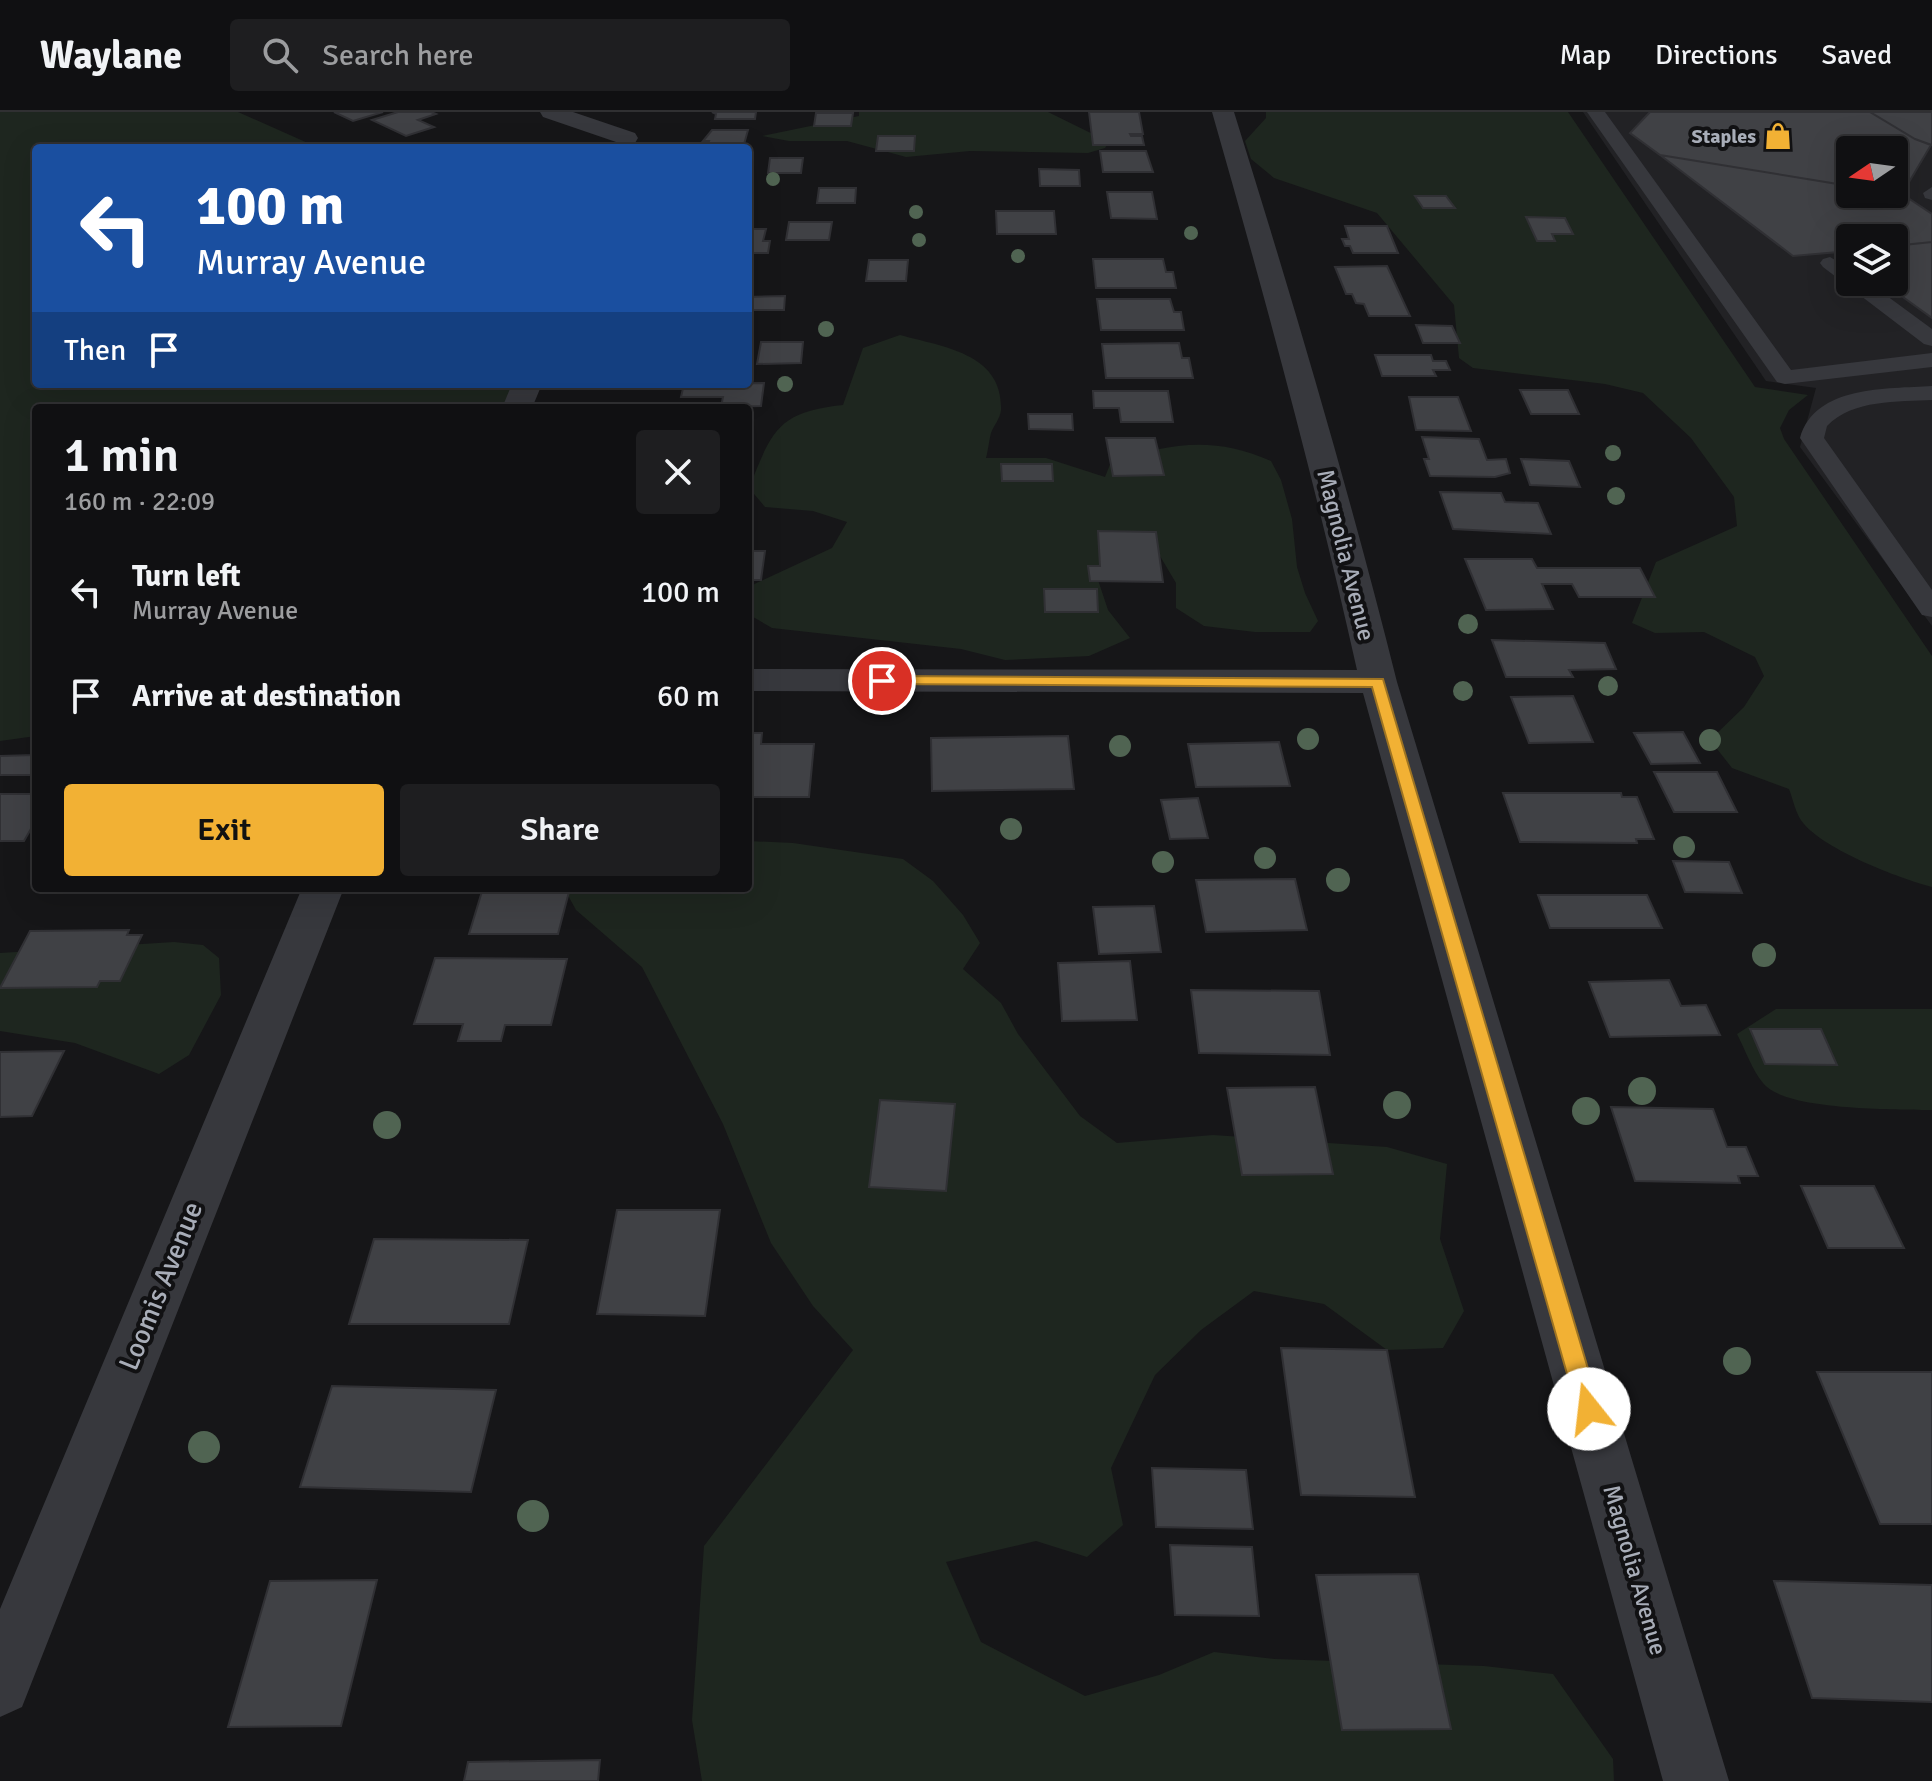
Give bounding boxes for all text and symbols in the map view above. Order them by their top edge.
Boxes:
search box [230,19,790,91]
text: Waylane [40,32,182,79]
icon: search [258,33,302,77]
text: Search here [322,37,474,74]
text: Map [1559,38,1611,72]
text: Directions [1655,38,1777,72]
text: Saved [1821,38,1892,72]
shop icon: Staples [1763,121,1793,151]
place label: Staples [1692,124,1756,149]
north arrow [1836,136,1908,208]
map controls [1836,136,1908,296]
text: 100 m [196,171,344,240]
icon: left [64,176,168,280]
button: layers [1836,224,1908,296]
text: Murray Avenue [196,240,426,285]
icon: arrive [142,328,186,372]
text: Then [64,332,126,369]
text: 1 min [64,426,179,485]
button: close [636,430,720,514]
street label: Magnolia Avenue [1310,466,1382,644]
text: 160 m · 22:09 [64,486,215,518]
text: Turn left [132,558,241,595]
icon: left [64,570,108,614]
text: 100 m [641,574,720,611]
text: Murray Avenue [132,595,298,627]
pin [848,647,916,715]
icon: arrive [860,659,904,703]
icon: arrive [64,674,108,718]
text: Arrive at destination [132,678,401,715]
text: 60 m [657,678,720,715]
button: Exit [64,784,384,876]
button: Share [400,784,720,876]
street label: Loomis Avenue [112,1197,210,1375]
position arrow [1547,1367,1631,1451]
street label: Magnolia Avenue [1596,1481,1674,1659]

